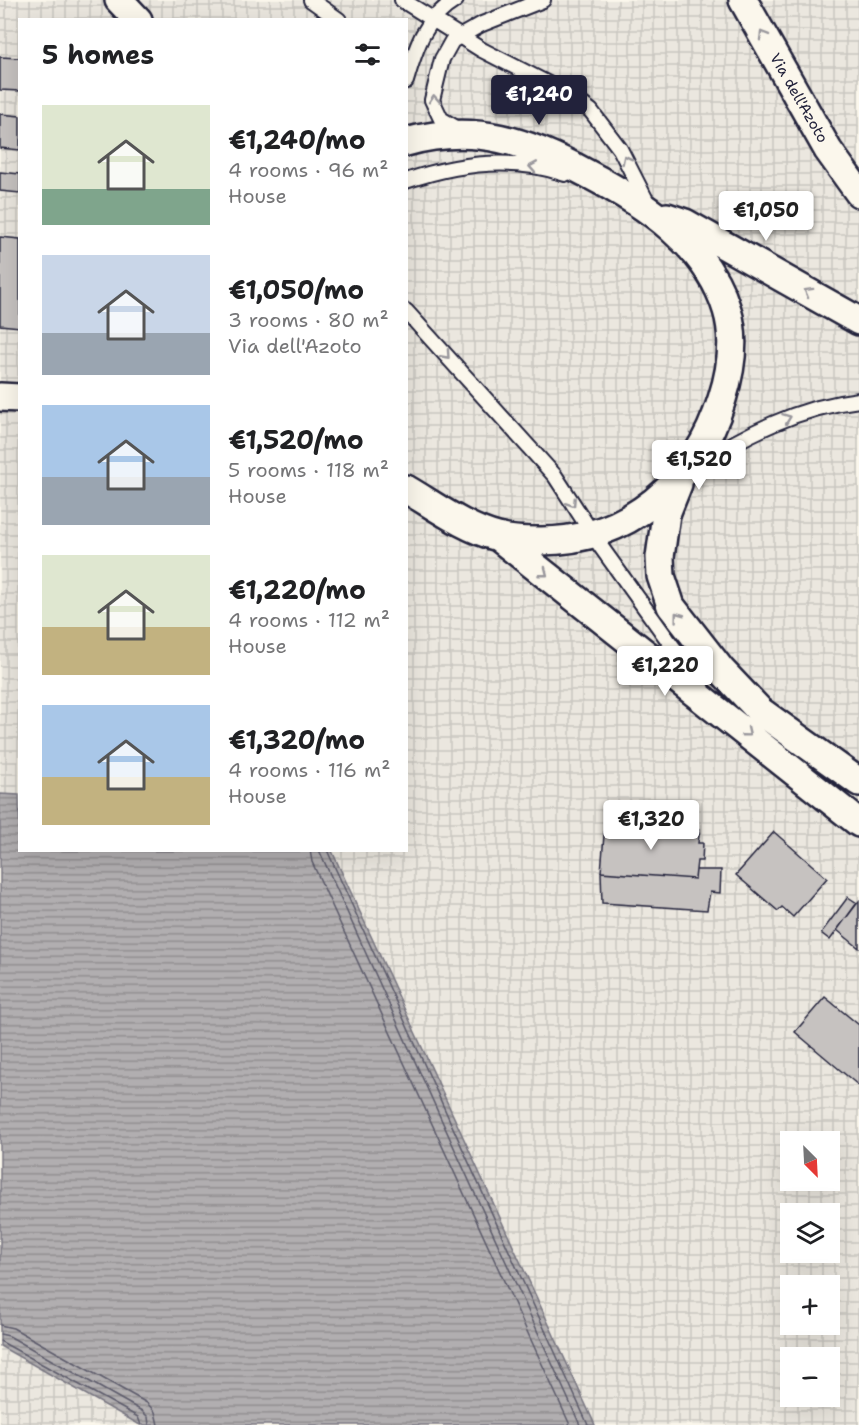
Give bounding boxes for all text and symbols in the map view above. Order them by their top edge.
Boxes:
one-way arrow [759,31,770,41]
text: 5 homes [42,37,154,72]
icon: filters [351,38,384,71]
street label: Via dell'Azoto [765,50,833,146]
pin: €1,240 [490,75,588,126]
text: €1,240 [505,81,573,107]
one-way arrow [428,94,441,104]
text: €1,240/mo [228,122,366,157]
icon: home [90,129,162,201]
one-way arrow [621,155,633,166]
text: 4 rooms · 96 m² [228,157,389,183]
one-way arrow [529,161,539,174]
text: House [228,183,287,209]
pin: €1,050 [717,191,815,242]
text: €1,050 [733,197,799,223]
text: €1,050/mo [228,272,364,307]
icon: home [90,279,162,351]
one-way arrow [804,288,814,299]
text: 3 rooms · 80 m² [228,307,389,333]
text: Via dell'Azoto [228,333,362,359]
one-way arrow [439,348,450,359]
one-way arrow [781,413,792,425]
text: €1,520/mo [228,422,364,457]
icon: home [90,429,162,501]
pin: €1,520 [650,440,748,491]
text: €1,520 [666,446,732,472]
text: 5 rooms · 118 m² [228,457,389,483]
text: House [228,483,287,509]
one-way arrow [565,496,576,507]
one-way arrow [538,566,549,577]
text: €1,220/mo [228,572,366,607]
icon: home [90,579,162,651]
text: 4 rooms · 112 m² [228,607,390,633]
one-way arrow [674,611,685,622]
text: House [228,633,287,659]
pin: €1,220 [616,646,714,697]
text: €1,220 [631,652,699,678]
text: €1,320/mo [228,722,365,757]
one-way arrow [740,726,751,737]
icon: home [90,729,162,801]
text: 4 rooms · 116 m² [228,757,390,783]
text: House [228,783,287,809]
pin: €1,320 [602,800,700,851]
text: €1,320 [617,806,685,832]
north arrow [780,1131,840,1191]
map controls [780,1131,840,1407]
button: layers [780,1203,840,1263]
button: + [780,1275,840,1335]
button: − [780,1347,840,1407]

